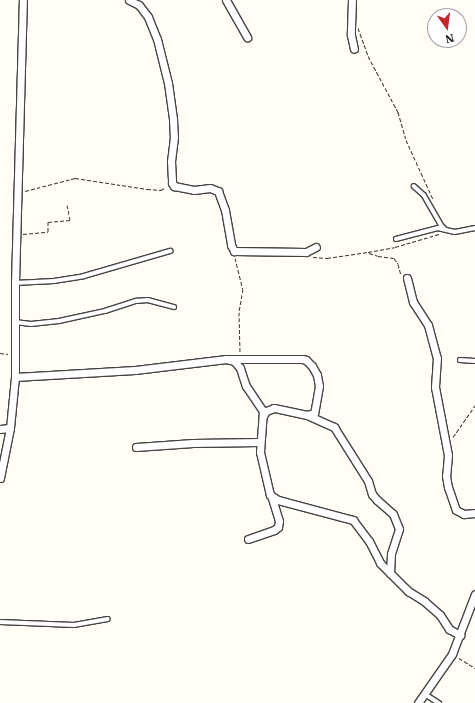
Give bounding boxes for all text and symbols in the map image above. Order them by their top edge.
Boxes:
north arrow [427,8,467,48]
text: N [444,31,456,47]

